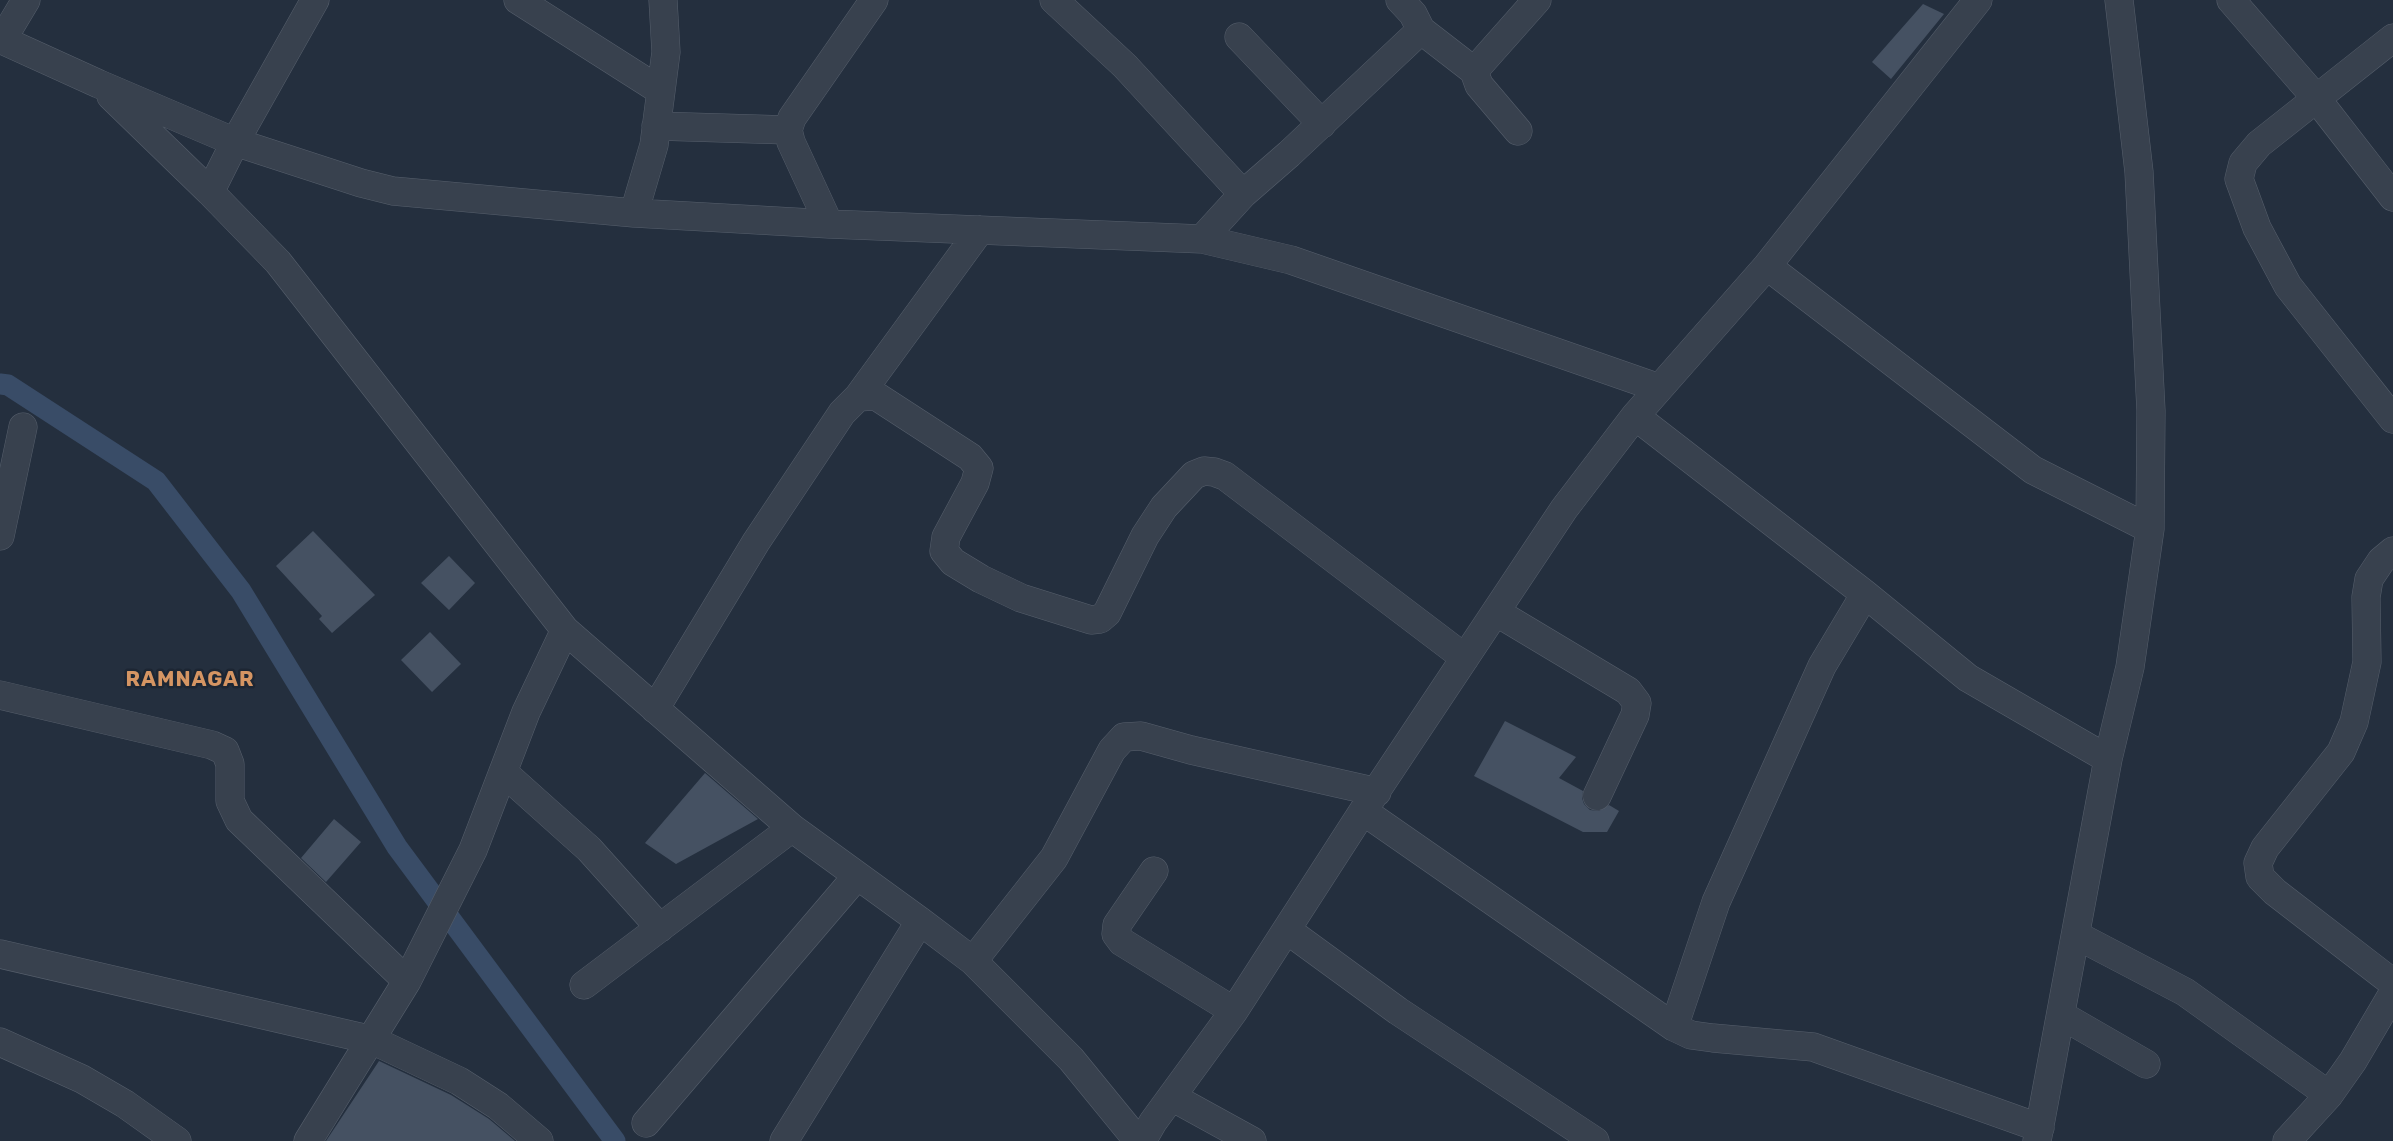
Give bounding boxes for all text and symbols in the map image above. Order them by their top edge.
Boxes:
district label: RAMNAGAR [124,667,256,693]

